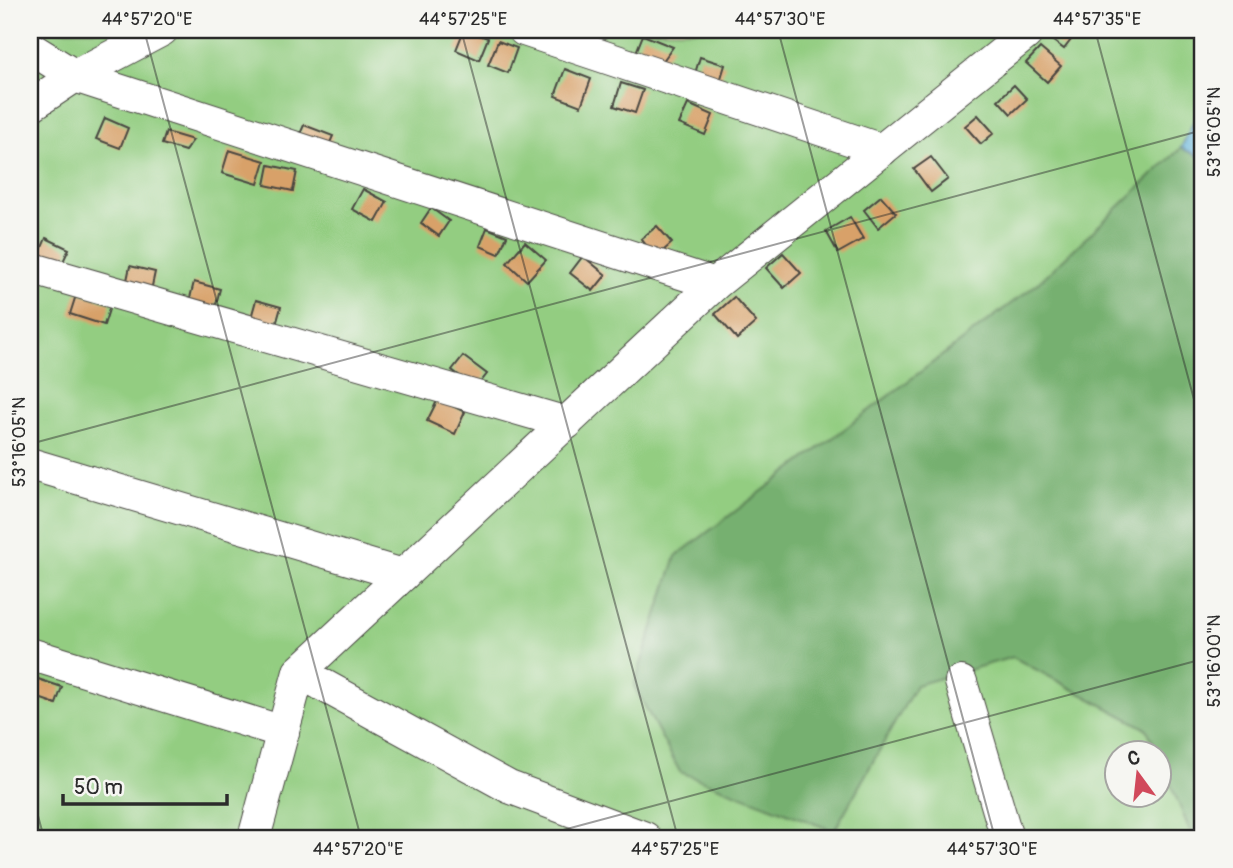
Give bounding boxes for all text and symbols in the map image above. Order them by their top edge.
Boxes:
text: 44°57'20"E [102,8,192,31]
text: 44°57'25"E [419,8,507,31]
text: 44°57'30"E [735,8,825,31]
text: 44°57'35"E [1053,8,1141,31]
text: 53°16'05"N [1203,87,1226,177]
text: 53°16'05"N [8,397,31,487]
text: 53°16'00"N [1203,615,1226,707]
north arrow [1104,738,1174,808]
text: С [1125,745,1143,772]
scale bar [63,763,228,807]
text: 50 m [74,774,123,801]
text: 44°57'20"E [313,838,403,861]
text: 44°57'25"E [631,838,719,861]
text: 44°57'30"E [947,838,1037,861]

